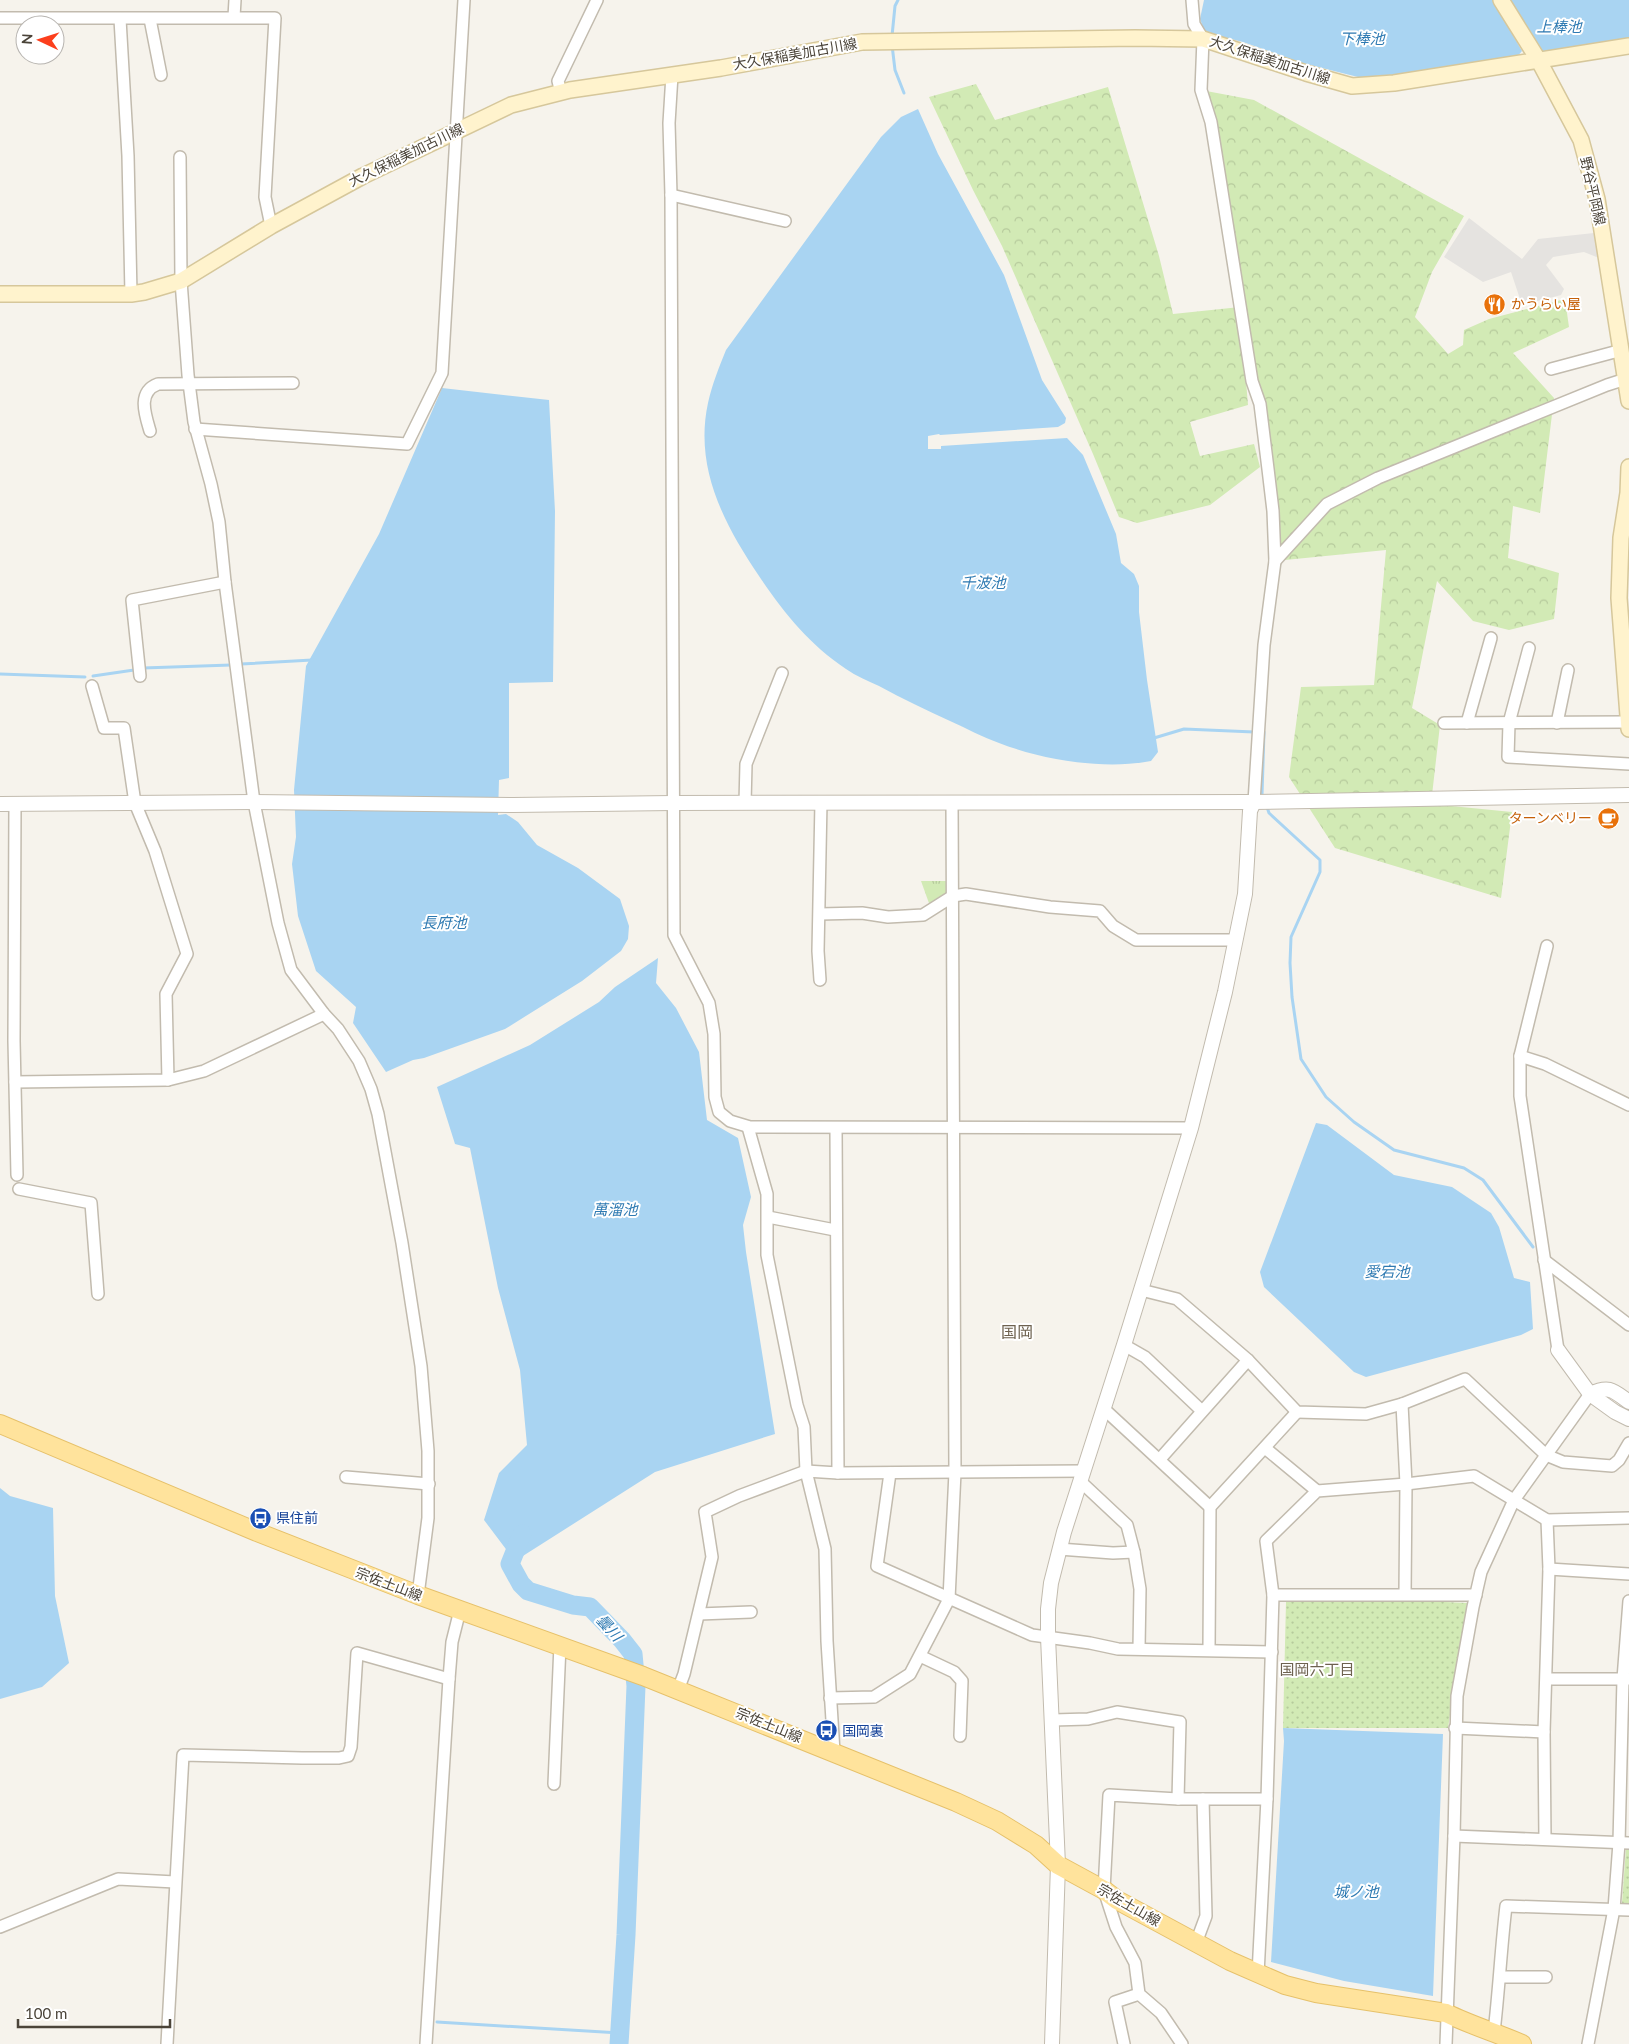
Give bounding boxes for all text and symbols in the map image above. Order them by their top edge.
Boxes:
north arrow [15,15,65,65]
water label: 上棒池 [1536,17,1583,35]
water label: 下棒池 [1339,29,1386,47]
street label: 大久保稲美加古川線 [1208,32,1333,87]
text: N [18,33,35,45]
street label: 大久保稲美加古川線 [731,34,858,73]
street label: 大久保稲美加古川線 [345,119,466,190]
street label: 野谷平岡線 [1577,155,1610,227]
restaurant icon: かうらい屋 [1483,292,1507,316]
place label: かうらい屋 [1511,295,1581,312]
water label: 千波池 [960,573,1007,591]
cafe icon: ターンベリー [1596,806,1620,830]
place label: ターンベリー [1509,809,1592,826]
water label: 長府池 [421,913,468,931]
water label: 萬溜池 [592,1200,639,1218]
water label: 愛宕池 [1364,1262,1411,1280]
district label: 国岡 [1001,1322,1033,1341]
bus stop icon: 県住前 [248,1506,272,1530]
place label: 県住前 [276,1509,318,1526]
street label: 宗佐土山線 [353,1563,425,1604]
water label: 曇川 [593,1610,628,1646]
district label: 国岡六丁目 [1279,1660,1355,1678]
street label: 宗佐土山線 [734,1704,805,1746]
bus stop icon: 国岡裏 [814,1719,838,1743]
place label: 国岡裏 [842,1722,884,1739]
street label: 宗佐土山線 [1095,1880,1164,1929]
water label: 城ノ池 [1333,1882,1380,1900]
scale bar [18,1996,170,2028]
text: 100 m [25,2004,67,2022]

